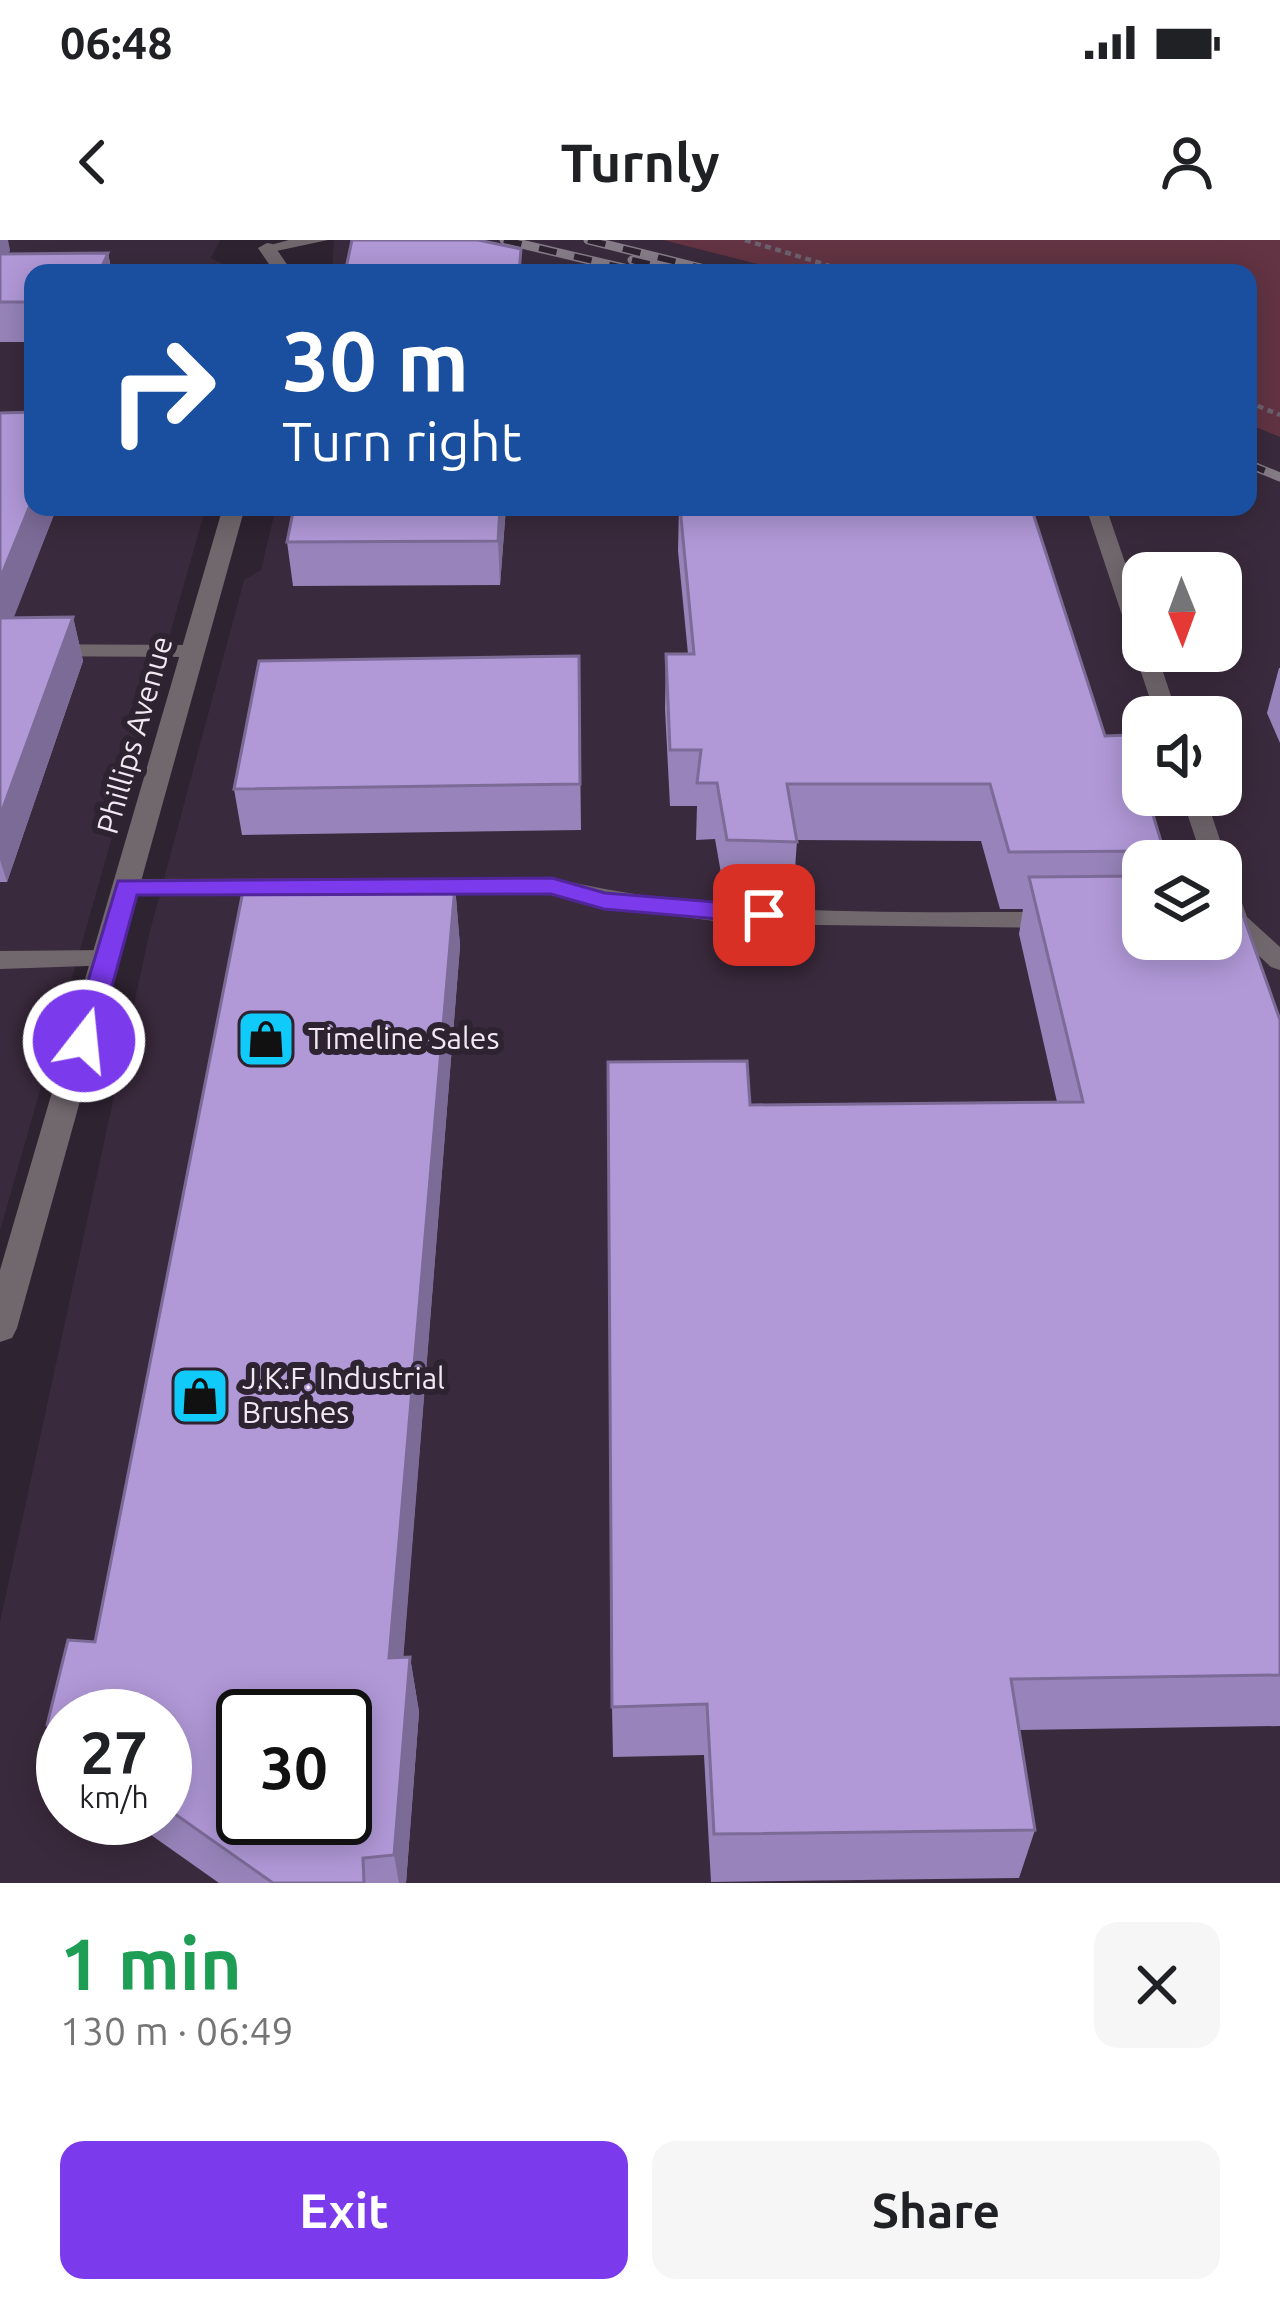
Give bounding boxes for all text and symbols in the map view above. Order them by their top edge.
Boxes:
text: 06:48 [60,17,173,68]
icon: back [60,129,126,195]
icon: person [1154,129,1220,195]
text: Turnly [560,132,720,192]
icon: right [84,312,240,468]
text: 30 m [282,313,469,407]
text: Turn right [282,411,522,471]
north arrow [1122,552,1242,672]
map controls [1122,552,1242,960]
street label: Phillips Avenue [90,632,178,837]
button: sound [1122,696,1242,816]
button: layers [1122,840,1242,960]
pin [713,864,815,966]
icon: arrive [731,882,797,948]
position arrow [21,978,147,1104]
shop icon: Timeline Sales [235,1008,297,1070]
place label: Timeline Sales [308,1021,499,1055]
place label: J.K.F. Industrial Brushes [242,1361,445,1429]
shop icon: J.K.F. Industrial Brushes [169,1365,231,1427]
speed limit sign: 30 [216,1689,372,1845]
text: 27 [80,1718,148,1785]
text: km/h [79,1780,149,1814]
button: close [1094,1922,1220,2048]
text: 1 min [60,1923,242,2004]
text: 130 m · 06:49 [60,2009,294,2052]
button: Exit [60,2141,628,2279]
button: Share [652,2141,1220,2279]

